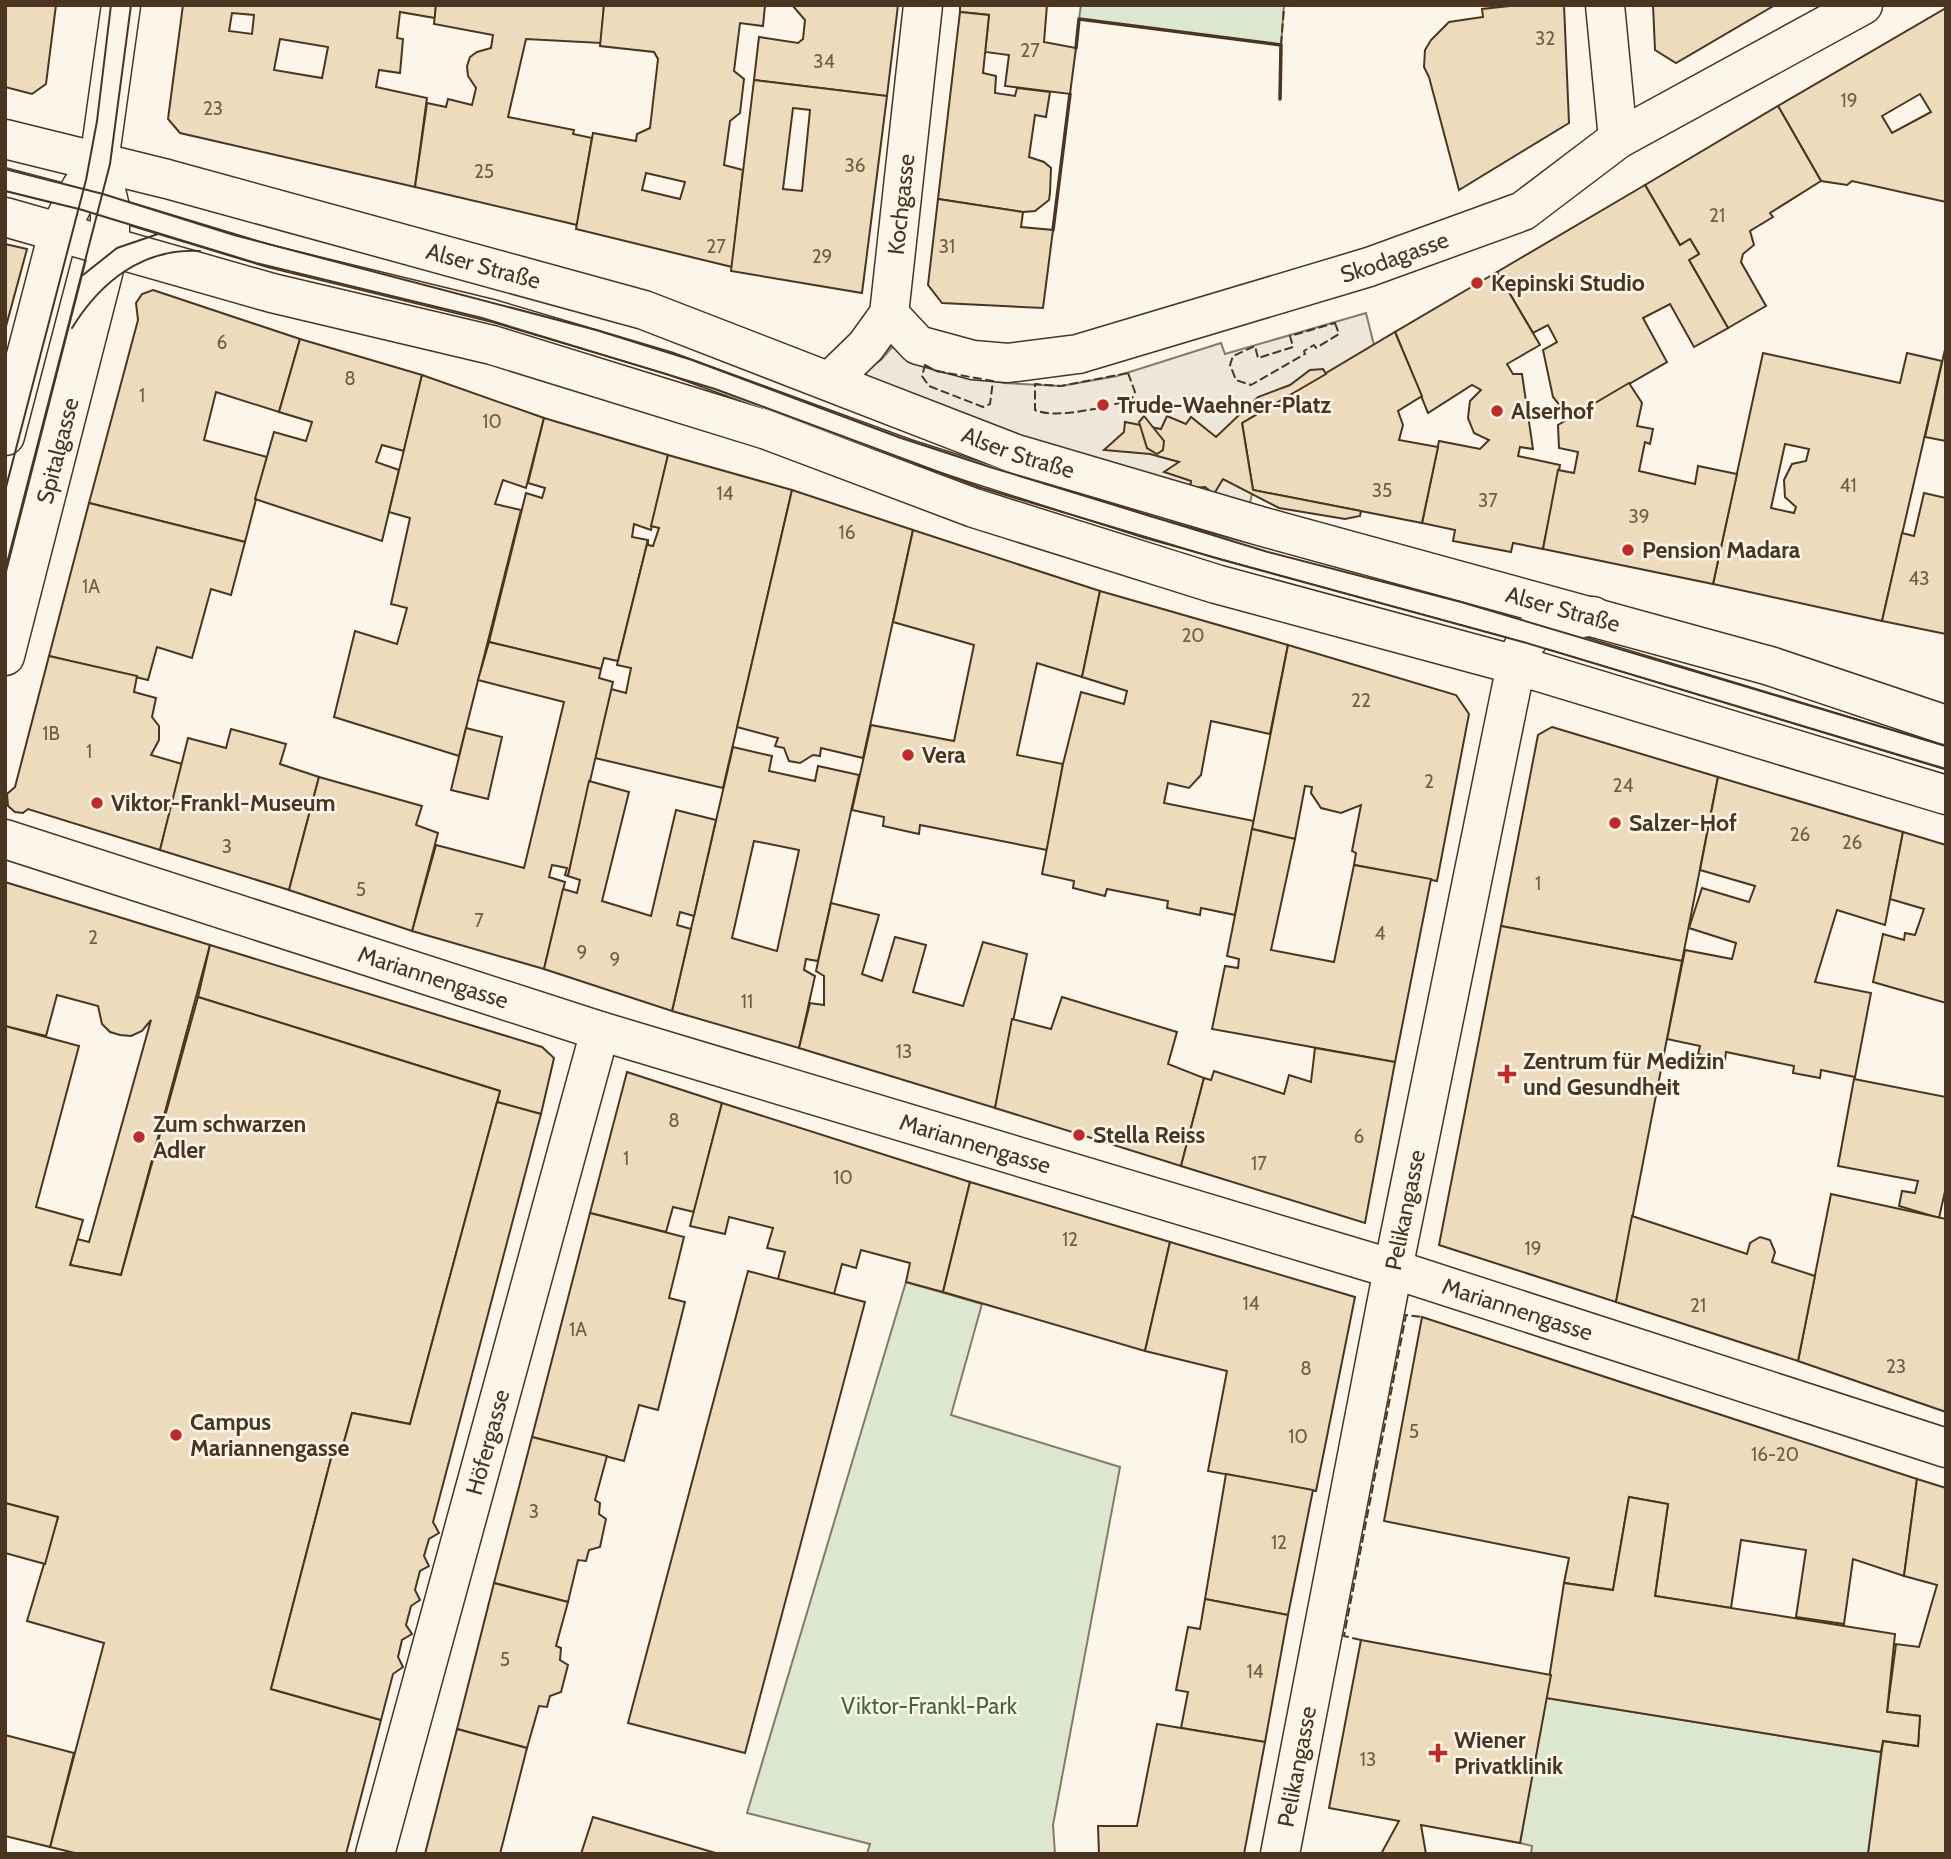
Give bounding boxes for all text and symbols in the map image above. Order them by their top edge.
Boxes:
house number: 32 [1535,27,1555,50]
house number: 27 [1020,39,1040,62]
house number: 34 [813,50,835,73]
house number: 19 [1841,89,1858,112]
house number: 23 [203,97,223,120]
street label: Kochgasse [882,152,921,256]
house number: 36 [844,154,866,177]
house number: 25 [474,160,494,183]
house number: 21 [1709,204,1725,227]
street label: Skodagasse [1337,225,1453,289]
house number: 27 [706,235,726,258]
house number: 31 [939,235,955,258]
street label: Alser Straße [423,237,544,295]
house number: 29 [812,245,832,268]
place label: Kepinski Studio [1491,269,1645,297]
marker: Kepinski Studio [1469,275,1485,291]
house number: 6 [217,331,227,354]
house number: 8 [344,367,356,390]
house number: 1 [139,384,145,407]
place label: Trude-Waehner-Platz [1117,391,1331,419]
street label: Spitalgasse [31,394,85,507]
marker: Trude-Waehner-Platz [1095,397,1111,413]
place label: Alserhof [1511,397,1594,425]
marker: Alserhof [1489,403,1505,419]
house number: 10 [482,410,502,433]
street label: Alser Straße [958,420,1078,485]
house number: 41 [1839,474,1857,497]
house number: 35 [1372,479,1392,502]
house number: 14 [716,482,734,505]
house number: 37 [1478,489,1498,512]
house number: 39 [1628,505,1650,528]
house number: 16 [839,521,856,544]
place label: Pension Madara [1642,536,1801,564]
marker: Pension Madara [1620,542,1636,558]
house number: 43 [1908,567,1930,590]
house number: 1A [82,575,100,598]
street label: Alser Straße [1503,580,1623,638]
house number: 20 [1181,624,1205,647]
house number: 22 [1351,689,1371,712]
house number: 1B [42,722,60,745]
house number: 1 [86,740,92,763]
place label: Vera [922,741,966,769]
marker: Vera [900,747,916,763]
house number: 2 [1424,770,1434,793]
house number: 24 [1613,774,1633,797]
place label: Viktor-Frankl-Museum [111,789,336,817]
marker: Viktor-Frankl-Museum [89,795,105,811]
place label: Salzer-Hof [1629,809,1737,837]
marker: Salzer-Hof [1607,815,1623,831]
house number: 26 [1790,823,1810,846]
house number: 26 [1842,831,1862,854]
house number: 3 [222,835,232,858]
house number: 1 [1535,872,1541,895]
house number: 5 [356,878,366,901]
house number: 7 [474,909,484,932]
house number: 4 [1375,922,1386,945]
house number: 2 [88,926,98,949]
street label: Mariannengasse [354,940,512,1015]
house number: 9 [577,941,587,964]
house number: 9 [610,948,620,971]
house number: 11 [741,990,753,1013]
house number: 13 [896,1040,912,1063]
place label: Zentrum für Medizin und Gesundheit [1523,1047,1725,1101]
marker: Zentrum für Medizin und Gesundheit [1497,1064,1517,1084]
street label: Mariannengasse [896,1108,1054,1180]
house number: 8 [668,1109,680,1132]
place label: Zum schwarzen Adler [153,1110,306,1164]
place label: Stella Reiss [1093,1121,1206,1149]
house number: 6 [1354,1125,1364,1148]
marker: Stella Reiss [1071,1127,1087,1143]
marker: Zum schwarzen Adler [131,1129,147,1145]
house number: 1 [623,1147,629,1170]
street label: Pelikangasse [1379,1147,1431,1273]
house number: 17 [1251,1152,1267,1175]
house number: 10 [833,1166,853,1189]
house number: 12 [1062,1228,1078,1251]
house number: 19 [1525,1237,1542,1260]
street label: Mariannengasse [1439,1272,1596,1347]
house number: 14 [1242,1292,1260,1315]
house number: 21 [1690,1294,1706,1317]
house number: 1A [569,1318,587,1341]
house number: 23 [1886,1355,1906,1378]
house number: 8 [1300,1357,1312,1380]
street label: Höfergasse [460,1386,515,1498]
place label: Campus Mariannengasse [190,1408,349,1462]
house number: 5 [1409,1420,1419,1443]
house number: 10 [1288,1425,1308,1448]
marker: Campus Mariannengasse [168,1427,184,1443]
house number: 16-20 [1751,1443,1799,1466]
house number: 3 [529,1500,539,1523]
house number: 12 [1271,1531,1287,1554]
house number: 5 [500,1648,510,1671]
house number: 14 [1246,1660,1264,1683]
park label: Viktor-Frankl-Park [841,1692,1018,1720]
street label: Pelikangasse [1272,1704,1322,1829]
place label: Wiener Privatklinik [1454,1726,1564,1780]
marker: Wiener Privatklinik [1428,1743,1448,1763]
house number: 13 [1360,1748,1376,1771]

